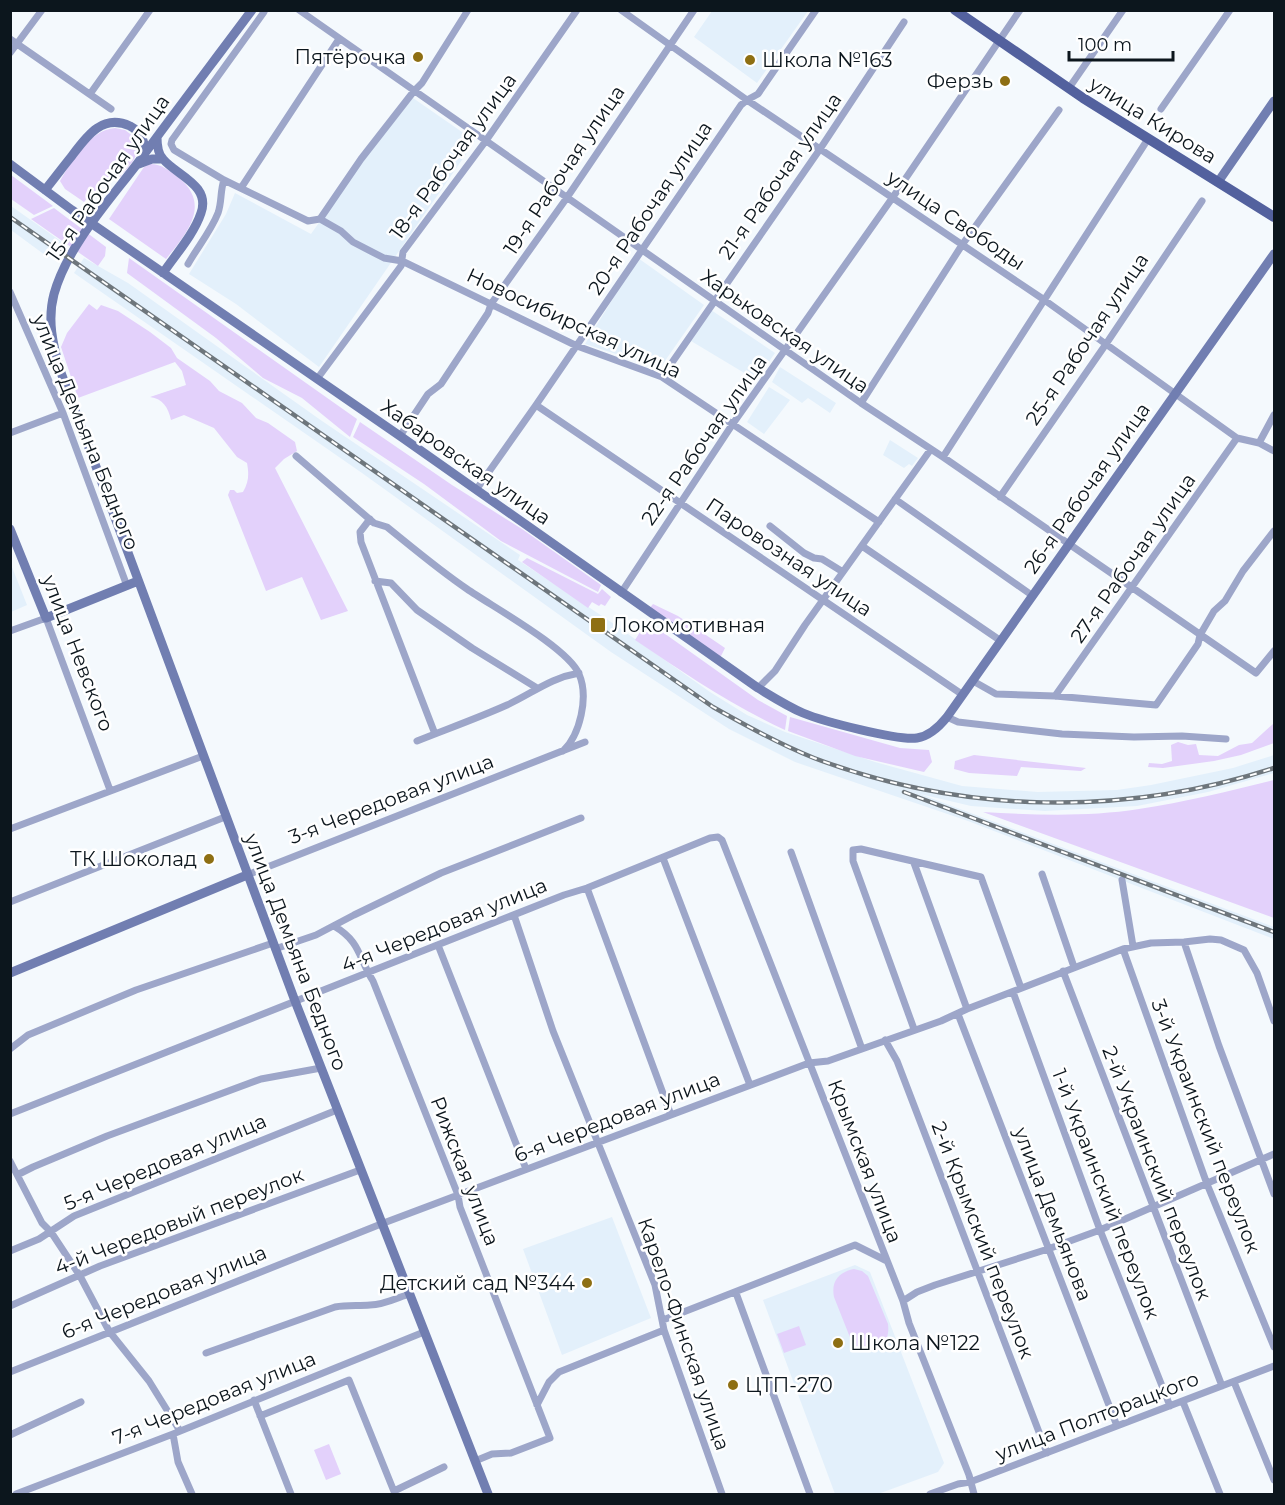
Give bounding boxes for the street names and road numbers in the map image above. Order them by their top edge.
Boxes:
street label: 18-я Рабочая улица [385,68,521,244]
street label: улица Кирова [1084,71,1221,169]
street label: 19-я Рабочая улица [498,81,630,259]
street label: 21-я Рабочая улица [713,88,847,264]
street label: 15-я Рабочая улица [41,90,175,266]
street label: 20-я Рабочая улица [583,117,717,299]
street label: улица Свободы [882,164,1030,275]
street label: 25-я Рабочая улица [1021,249,1153,429]
street label: Новосибирская улица [463,263,685,383]
street label: Харьковская улица [696,264,874,398]
street label: улица Демьяна Бедного [27,310,144,553]
street label: 22-я Рабочая улица [636,350,772,530]
street label: Хабаровская улица [376,394,556,530]
street label: 26-я Рабочая улица [1019,398,1155,578]
street label: 27-я Рабочая улица [1065,469,1201,647]
street label: Паровозная улица [701,492,877,622]
street label: улица Невского [37,570,119,735]
street label: 3-я Чередовая улица [285,749,497,849]
street label: улица Демьяна Бедного [239,829,352,1074]
street label: 4-я Чередовая улица [338,873,550,977]
street label: 3-й Украинский переулок [1146,996,1266,1257]
street label: 2-й Украинский переулок [1097,1043,1217,1304]
street label: 1-й Украинский переулок [1047,1066,1165,1323]
street label: 6-я Чередовая улица [511,1067,723,1167]
street label: Крымская улица [823,1076,907,1246]
street label: Рижская улица [426,1093,504,1249]
street label: 5-я Чередовая улица [60,1108,270,1216]
street label: 2-й Крымский переулок [927,1118,1039,1362]
street label: улица Демьянова [1008,1123,1097,1304]
street label: 4-й Чередовый переулок [51,1162,307,1280]
street label: Карело-Финская улица [633,1215,735,1453]
street label: 6-я Чередовая улица [58,1240,270,1344]
street label: 7-я Чередовая улица [109,1346,319,1450]
street label: улица Полторацкого [991,1366,1202,1466]

